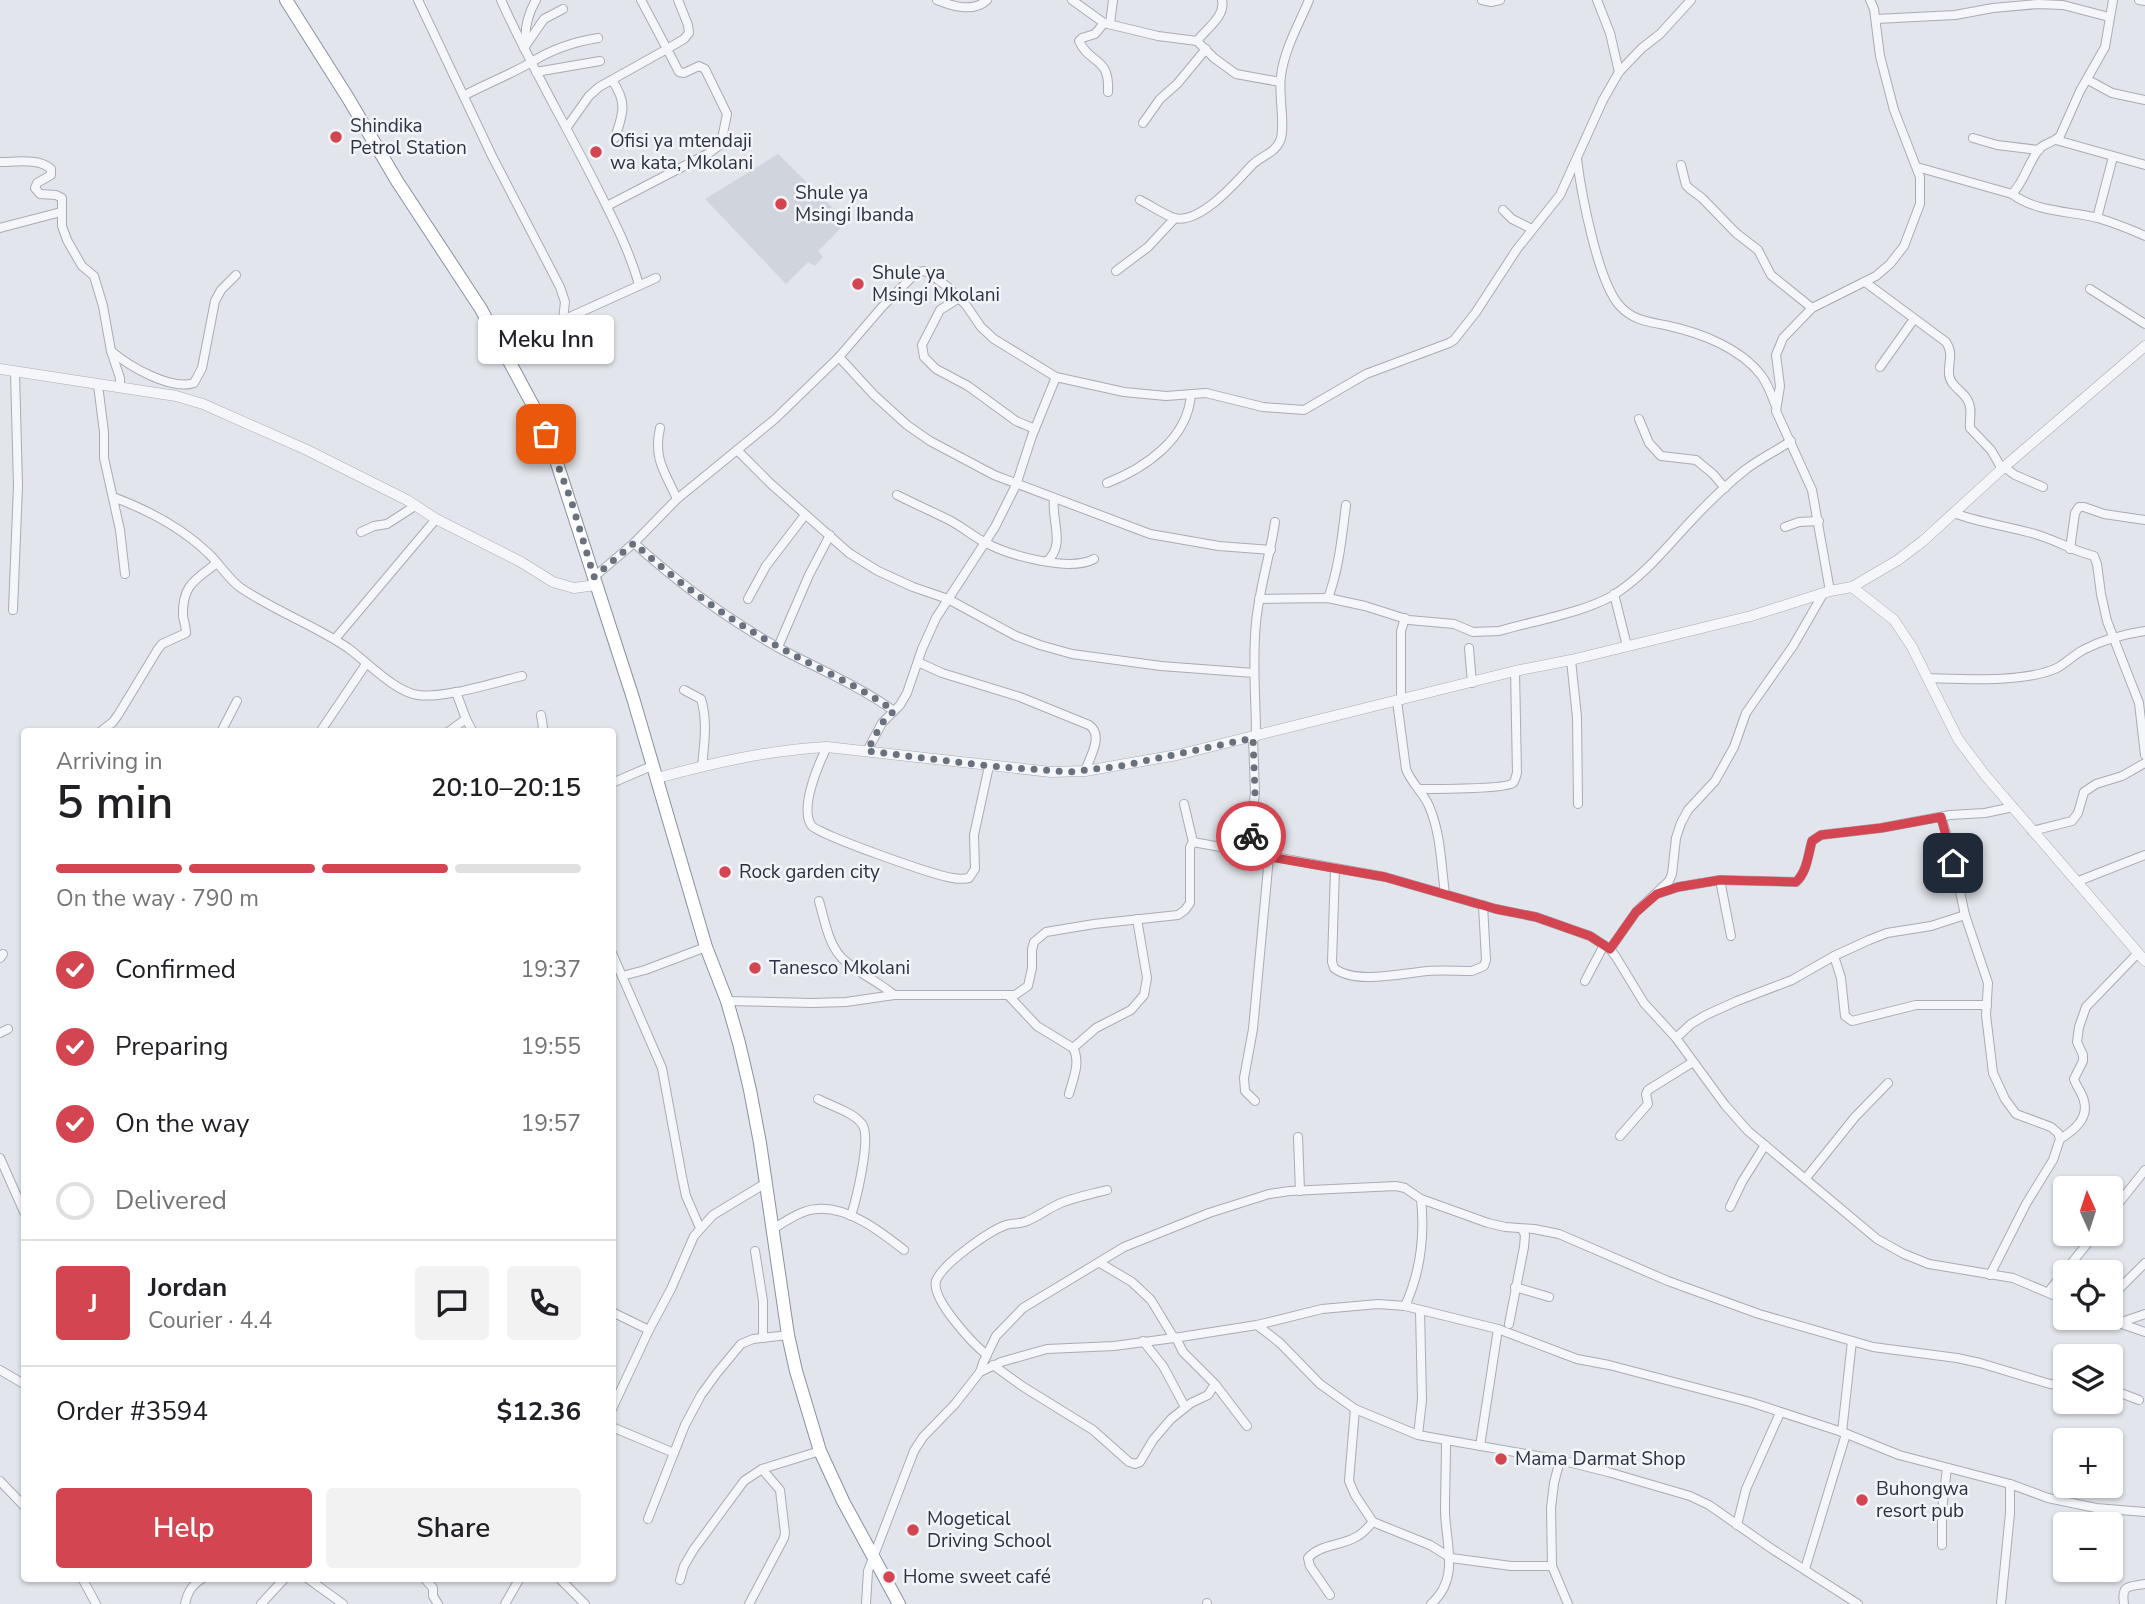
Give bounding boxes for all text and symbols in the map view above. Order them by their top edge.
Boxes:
place label: Shindika Petrol Station [350,113,467,161]
place label: Ofisi ya mtendaji wa kata, Mkolani [610,128,753,176]
marker: Shindika Petrol Station [328,129,344,145]
marker: Ofisi ya mtendaji wa kata, Mkolani [588,144,604,160]
place label: Shule ya Msingi Ibanda [795,180,914,228]
marker: Shule ya Msingi Ibanda [773,196,789,212]
place label: Shule ya Msingi Mkolani [872,260,1000,308]
marker: Shule ya Msingi Mkolani [850,276,866,292]
callout: Meku Inn [478,315,614,364]
text: Meku Inn [498,324,594,355]
pin [516,404,576,464]
icon: bag [527,415,565,453]
text: Arriving in [56,746,163,777]
text: 20:10–20:15 [431,770,581,805]
text: 5 min [56,771,173,834]
courier [1216,801,1286,871]
icon: bike [1232,817,1270,855]
pin [1923,833,1983,893]
icon: home [1934,844,1972,882]
place label: Rock garden city [739,859,880,885]
marker: Rock garden city [717,864,733,880]
text: On the way · 790 m [56,883,259,914]
icon: check [56,951,94,989]
text: Confirmed [115,952,236,987]
text: 19:37 [521,954,581,985]
place label: Tanesco Mkolani [769,955,910,981]
marker: Tanesco Mkolani [747,960,763,976]
icon: check [56,1028,94,1066]
text: Preparing [115,1029,228,1064]
text: 19:55 [521,1031,581,1062]
icon: check [56,1105,94,1143]
text: On the way [115,1106,249,1141]
text: 19:57 [521,1108,581,1139]
north arrow [2053,1176,2123,1246]
map controls [2053,1176,2123,1582]
text: Delivered [115,1183,227,1218]
button: locate [2053,1260,2123,1330]
button: chat [415,1266,489,1340]
button: phone [507,1266,581,1340]
text: Jordan [148,1270,227,1305]
text: J [88,1286,98,1321]
text: Courier · 4.4 [148,1305,272,1336]
button: layers [2053,1344,2123,1414]
text: Order #3594 [56,1394,208,1429]
text: $12.36 [497,1394,581,1429]
button: + [2053,1428,2123,1498]
place label: Mama Darmat Shop [1515,1446,1686,1472]
marker: Mama Darmat Shop [1493,1451,1509,1467]
place label: Buhongwa resort pub [1876,1476,1969,1524]
button: Help [56,1488,312,1568]
button: Share [326,1488,581,1568]
marker: Buhongwa resort pub [1854,1492,1870,1508]
place label: Mogetical Driving School [927,1506,1052,1554]
button: − [2053,1512,2123,1582]
marker: Mogetical Driving School [905,1522,921,1538]
place label: Home sweet café [903,1564,1051,1590]
marker: Home sweet café [881,1569,897,1585]

